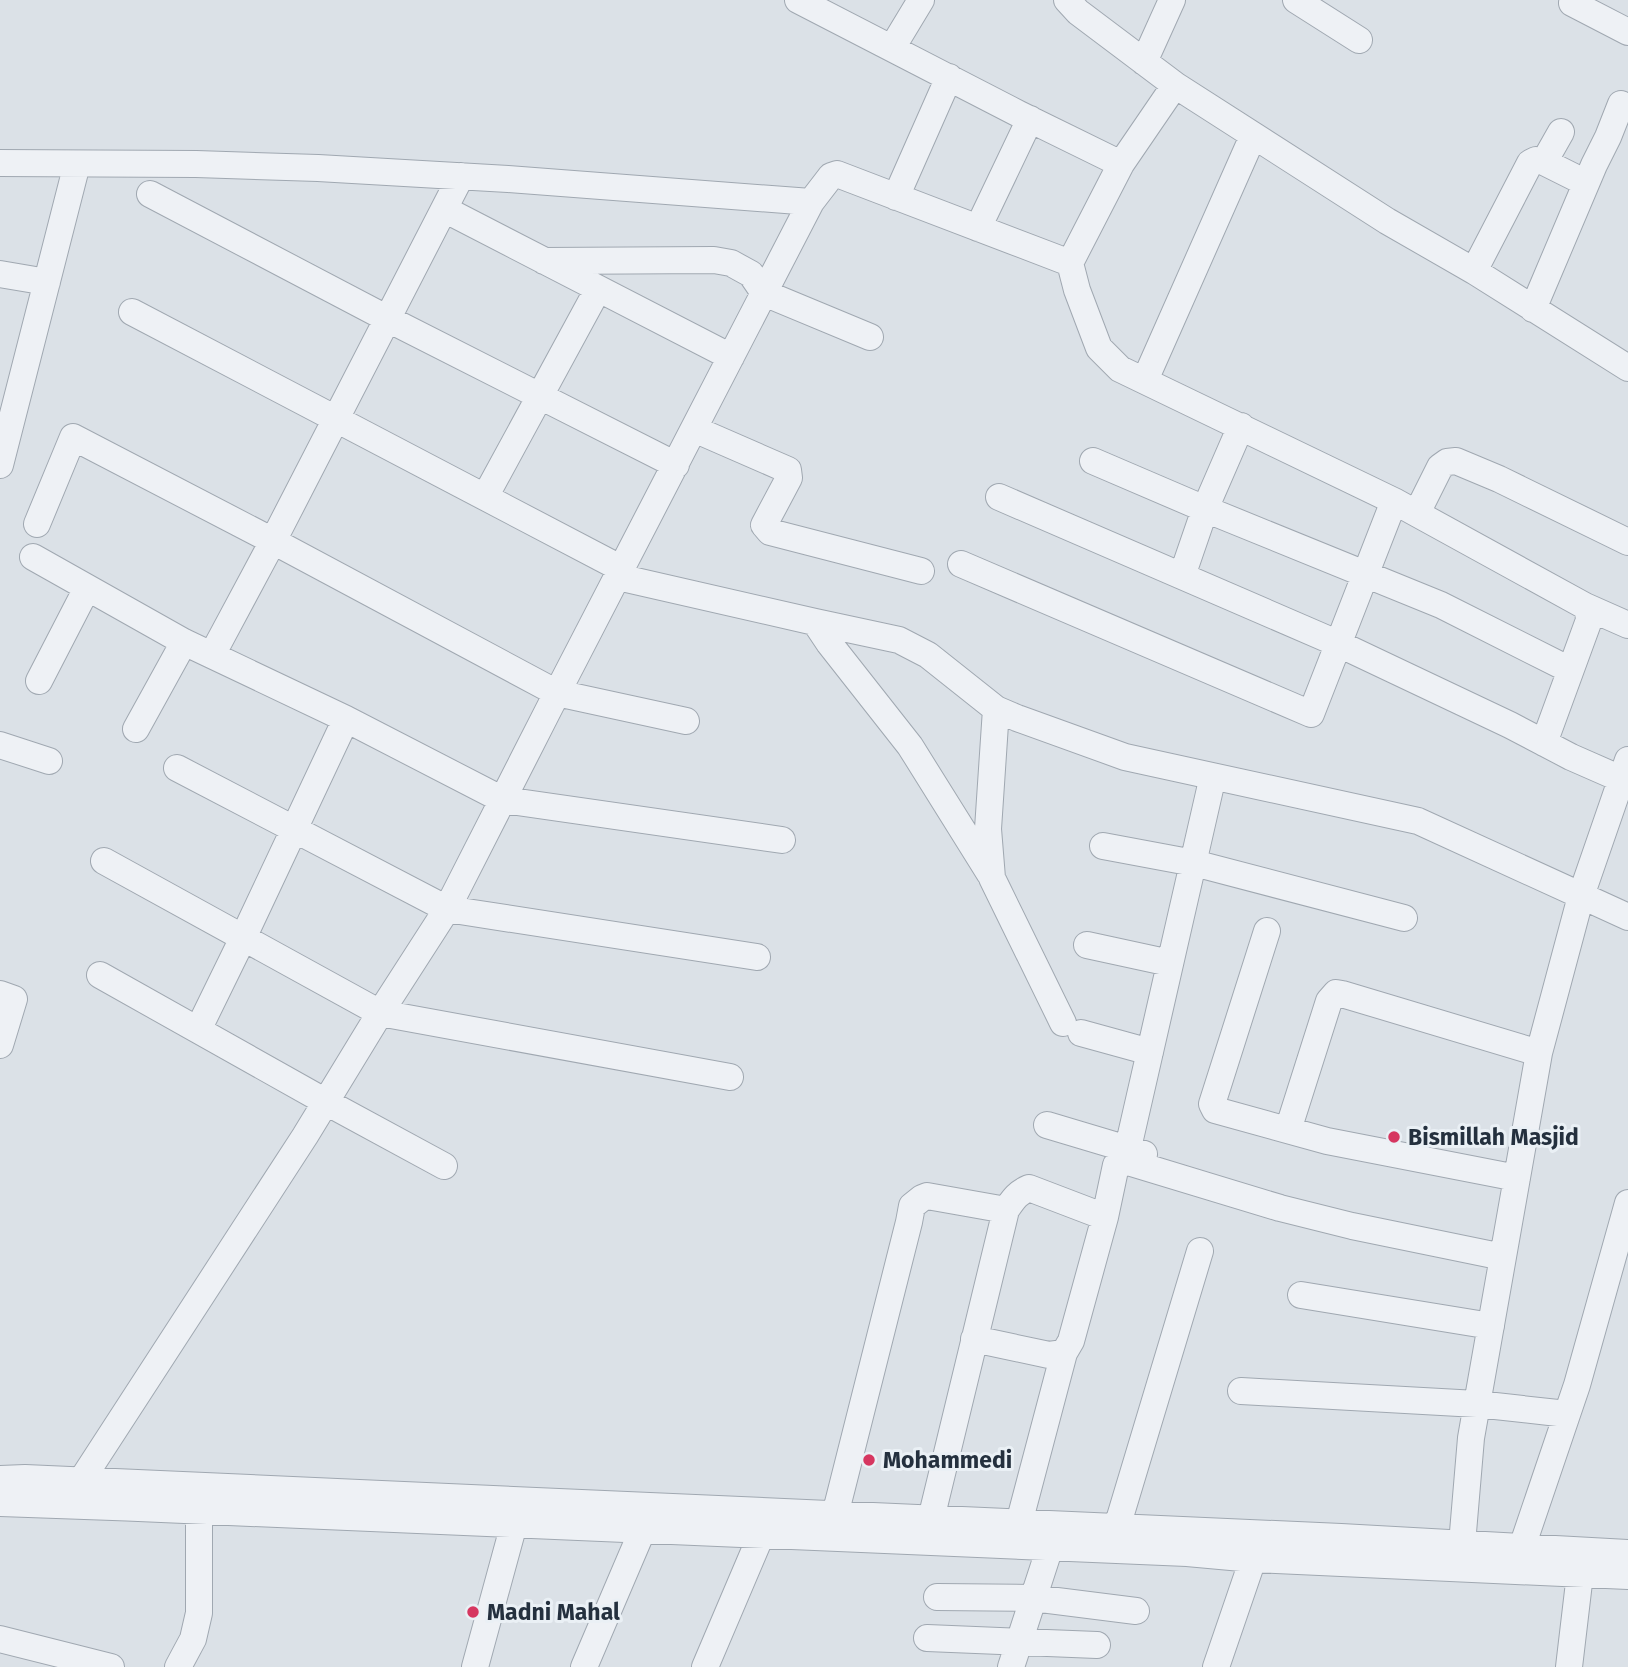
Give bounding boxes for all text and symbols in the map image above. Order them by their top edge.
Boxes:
place label: Bismillah Masjid [1408,1123,1579,1151]
marker: Bismillah Masjid [1386,1129,1402,1145]
place label: Mohammedi [883,1446,1012,1474]
marker: Mohammedi [861,1452,877,1468]
place label: Madni Mahal [487,1598,620,1626]
marker: Madni Mahal [465,1604,481,1620]

